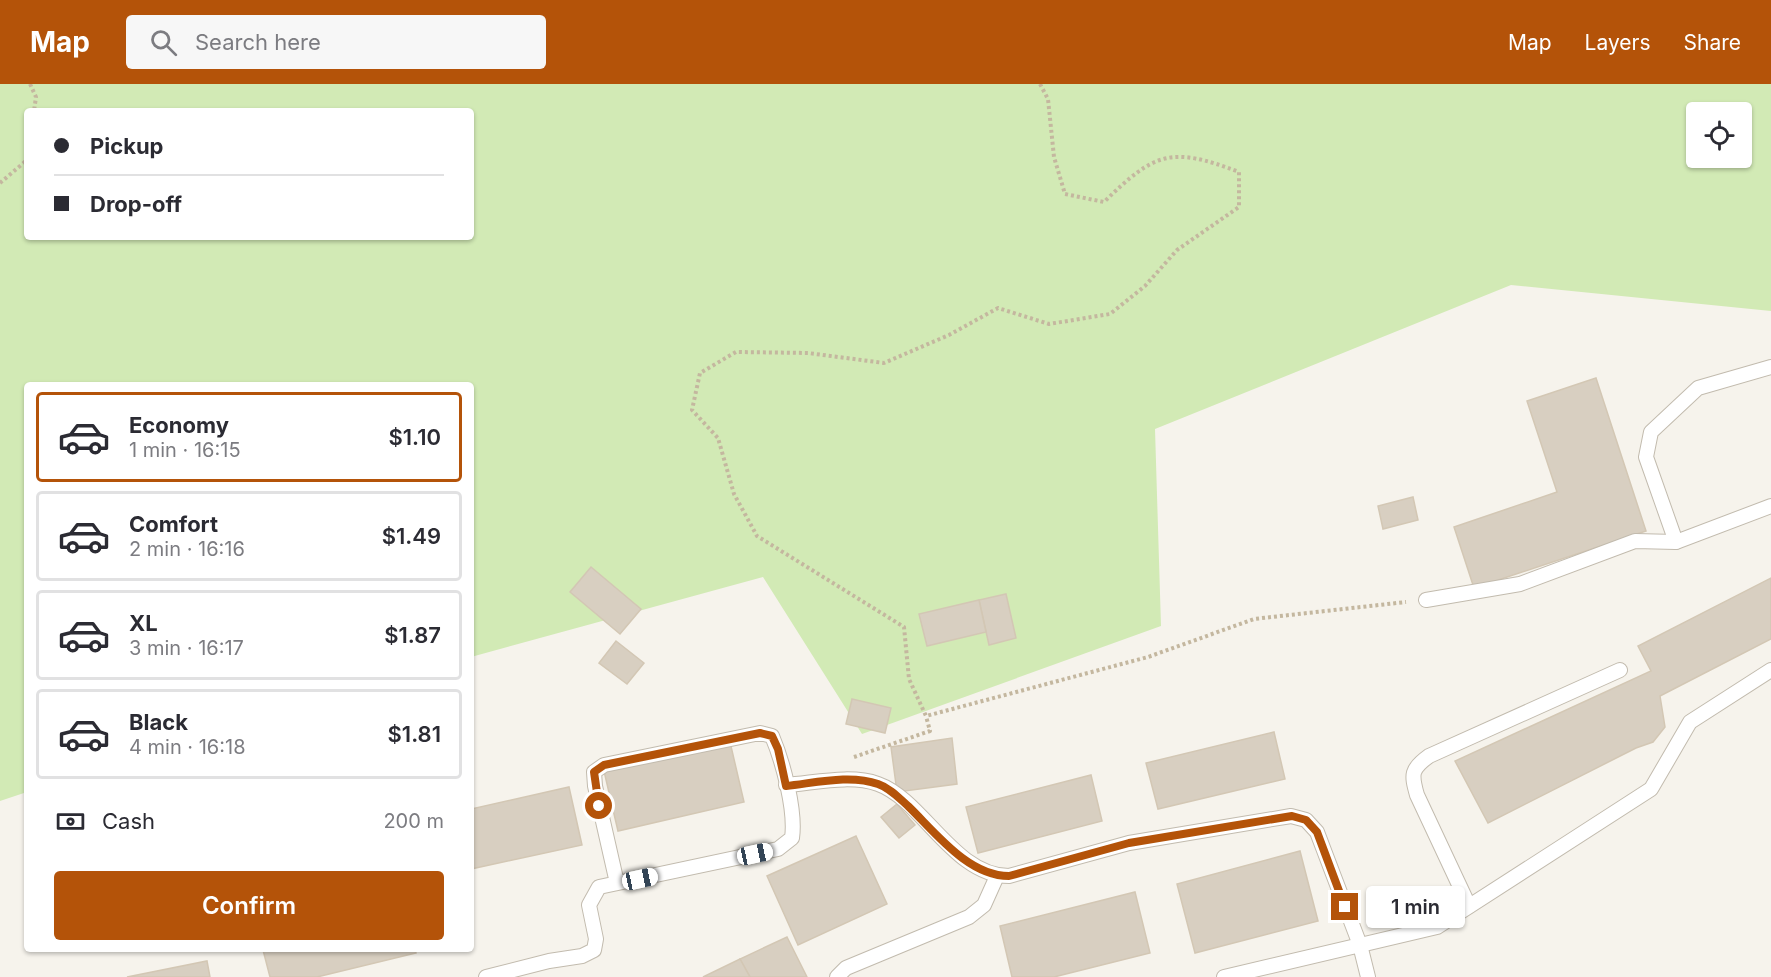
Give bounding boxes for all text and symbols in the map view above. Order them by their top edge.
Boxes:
search box [126,15,546,69]
text: Map [30,25,90,59]
icon: search [147,26,180,59]
text: Search here [195,29,321,55]
text: Map [1508,30,1552,55]
text: Layers [1585,30,1651,55]
text: Share [1684,30,1741,55]
map controls [1686,102,1752,168]
button: locate [1686,102,1752,168]
text: Pickup [90,133,164,159]
text: Drop-off [90,191,182,217]
icon: car [57,410,111,464]
text: Economy [129,412,229,438]
text: $1.10 [389,424,441,450]
text: 1 min · 16:15 [129,438,241,462]
icon: car [57,509,111,563]
text: Comfort [129,511,218,537]
text: $1.49 [382,523,441,549]
text: 2 min · 16:16 [129,537,245,561]
icon: car [57,608,111,662]
text: XL [129,610,158,636]
text: $1.87 [384,622,441,648]
text: 3 min · 16:17 [129,636,244,660]
icon: car [57,707,111,761]
text: Black [129,709,188,735]
text: $1.81 [388,721,441,747]
text: 4 min · 16:18 [129,735,246,759]
route start [585,792,612,819]
icon: cash [54,805,87,838]
text: Cash [102,808,155,834]
text: 200 m [383,809,444,833]
car [736,841,774,867]
car [621,866,659,892]
button: Confirm [54,871,444,940]
callout: 1 min [1366,886,1465,928]
route end [1331,893,1358,920]
text: 1 min [1391,895,1440,919]

